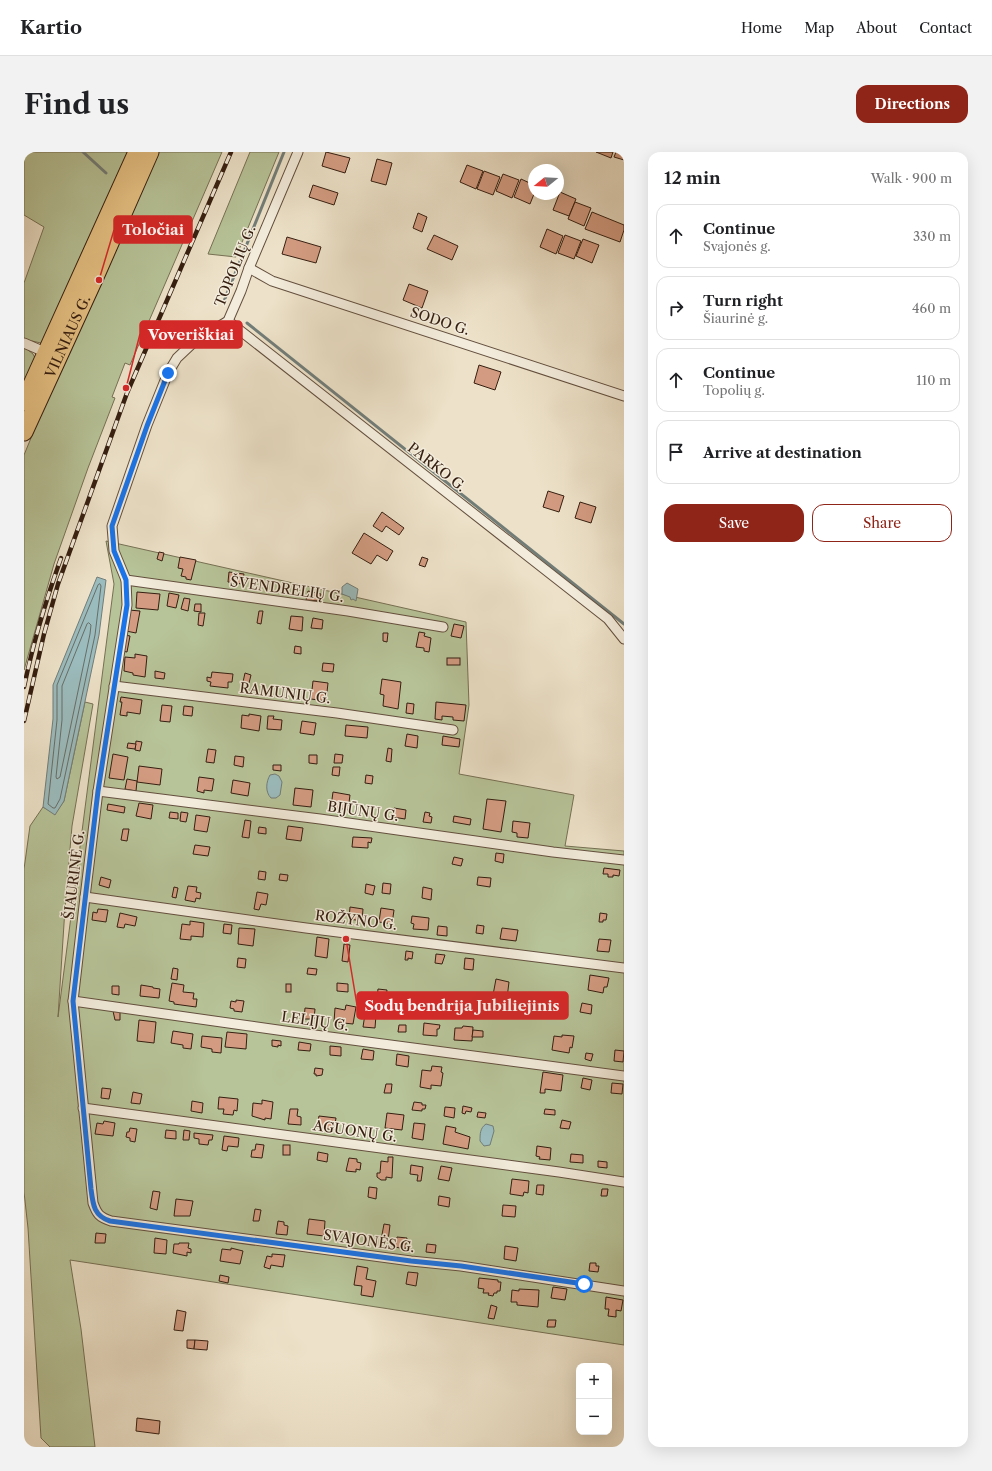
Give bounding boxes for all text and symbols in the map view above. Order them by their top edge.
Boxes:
text: Kartio [20,16,82,39]
text: Home [741,19,782,37]
text: Map [804,19,834,37]
text: About [856,19,897,37]
text: Contact [919,19,972,37]
button: Directions [856,85,968,123]
text: Find us [24,87,129,121]
north arrow [528,164,564,200]
text: 12 min [664,168,721,188]
text: Walk · 900 m [871,170,952,186]
callout: Toločiai [114,216,192,243]
text: Continue [703,219,775,238]
text: Toločiai [122,220,185,239]
street label: TOPOLIŲ G. [210,223,260,309]
icon: ahead [665,225,687,247]
text: 330 m [913,228,951,244]
text: Svajonės g. [703,238,771,254]
text: Turn right [703,291,783,310]
street label: VILNIAUS G. [41,292,94,382]
icon: right [665,297,687,319]
text: 460 m [912,300,951,316]
street label: SODO G. [408,303,472,339]
text: Šiaurinė g. [703,310,768,326]
callout: Voveriškiai [140,321,242,348]
text: Voveriškiai [147,325,235,344]
text: Continue [703,363,775,382]
route end [159,364,177,382]
icon: ahead [665,369,687,391]
text: 110 m [916,372,951,388]
text: Topolių g. [703,382,765,398]
street label: PARKO G. [404,439,470,495]
icon: arrive [665,441,687,463]
text: Arrive at destination [703,443,862,462]
button: Save [664,504,804,542]
button: Share [812,504,952,542]
street label: ŠVENDRELIŲ G. [229,571,345,606]
street label: RAMUNIŲ G. [238,678,332,708]
street label: BIJŪNŲ G. [326,797,400,825]
street label: ŠIAURINĖ G. [59,829,88,920]
street label: ROŽYNO G. [314,905,398,934]
callout: Sodų bendrija Jubiliejinis [357,992,568,1019]
text: Sodų bendrija Jubiliejinis [365,996,560,1015]
street label: LELIJŲ G. [280,1007,350,1035]
street label: AGUONŲ G. [311,1116,398,1146]
street label: SVAJONĖS G. [322,1226,416,1256]
route start [575,1275,593,1293]
map controls [576,1363,612,1435]
button: + [576,1363,612,1399]
button: − [576,1399,612,1435]

